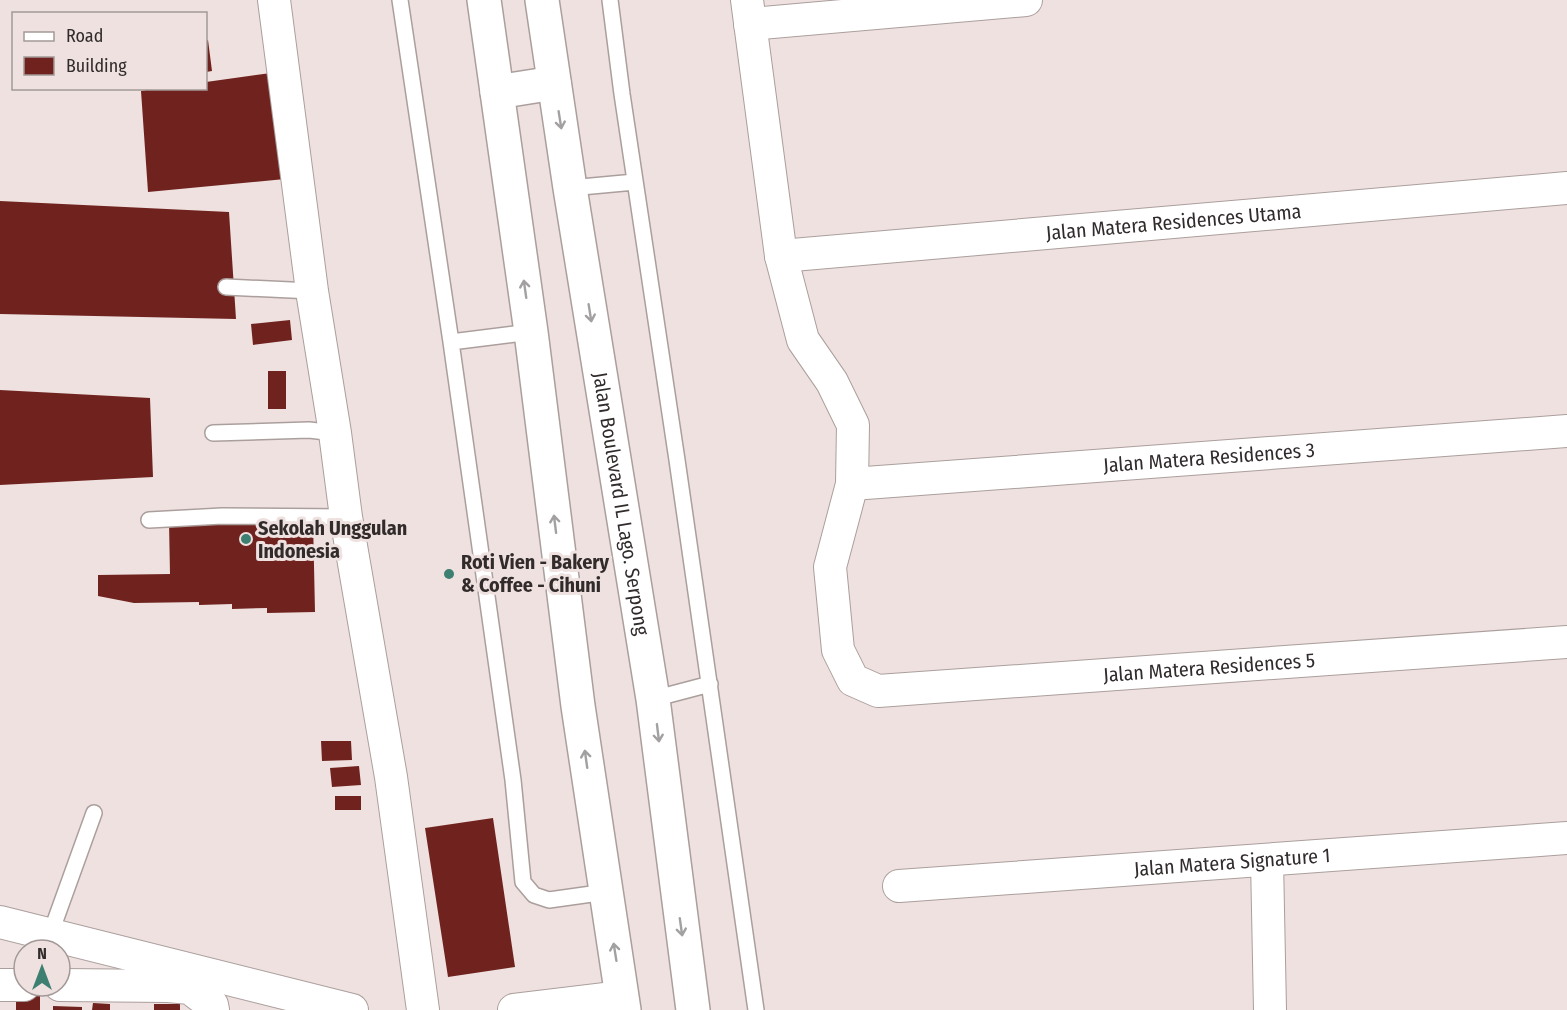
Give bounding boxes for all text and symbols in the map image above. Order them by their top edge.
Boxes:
legend [12,12,207,90]
text: Road [66,25,103,47]
text: Building [66,55,127,77]
one-way arrow [554,110,565,130]
street label: Jalan Matera Residences Utama [1045,199,1302,245]
one-way arrow [519,280,530,300]
one-way arrow [585,302,596,322]
street label: Jalan Boulevard IL Lago. Serpong [588,371,655,638]
street label: Jalan Matera Residences 3 [1102,438,1316,477]
one-way arrow [550,515,561,535]
place label: Sekolah Unggulan Indonesia [258,516,407,563]
marker: Sekolah Unggulan Indonesia [239,532,253,546]
place label: Roti Vien - Bakery & Coffee - Cihuni [461,550,610,597]
marker: Roti Vien - Bakery & Coffee - Cihuni [442,567,456,581]
street label: Jalan Matera Residences 5 [1102,648,1316,687]
one-way arrow [652,723,663,743]
one-way arrow [581,750,592,770]
street label: Jalan Matera Signature 1 [1133,843,1331,881]
one-way arrow [676,917,687,936]
north arrow [12,938,72,998]
one-way arrow [610,943,621,963]
text: N [37,944,47,963]

